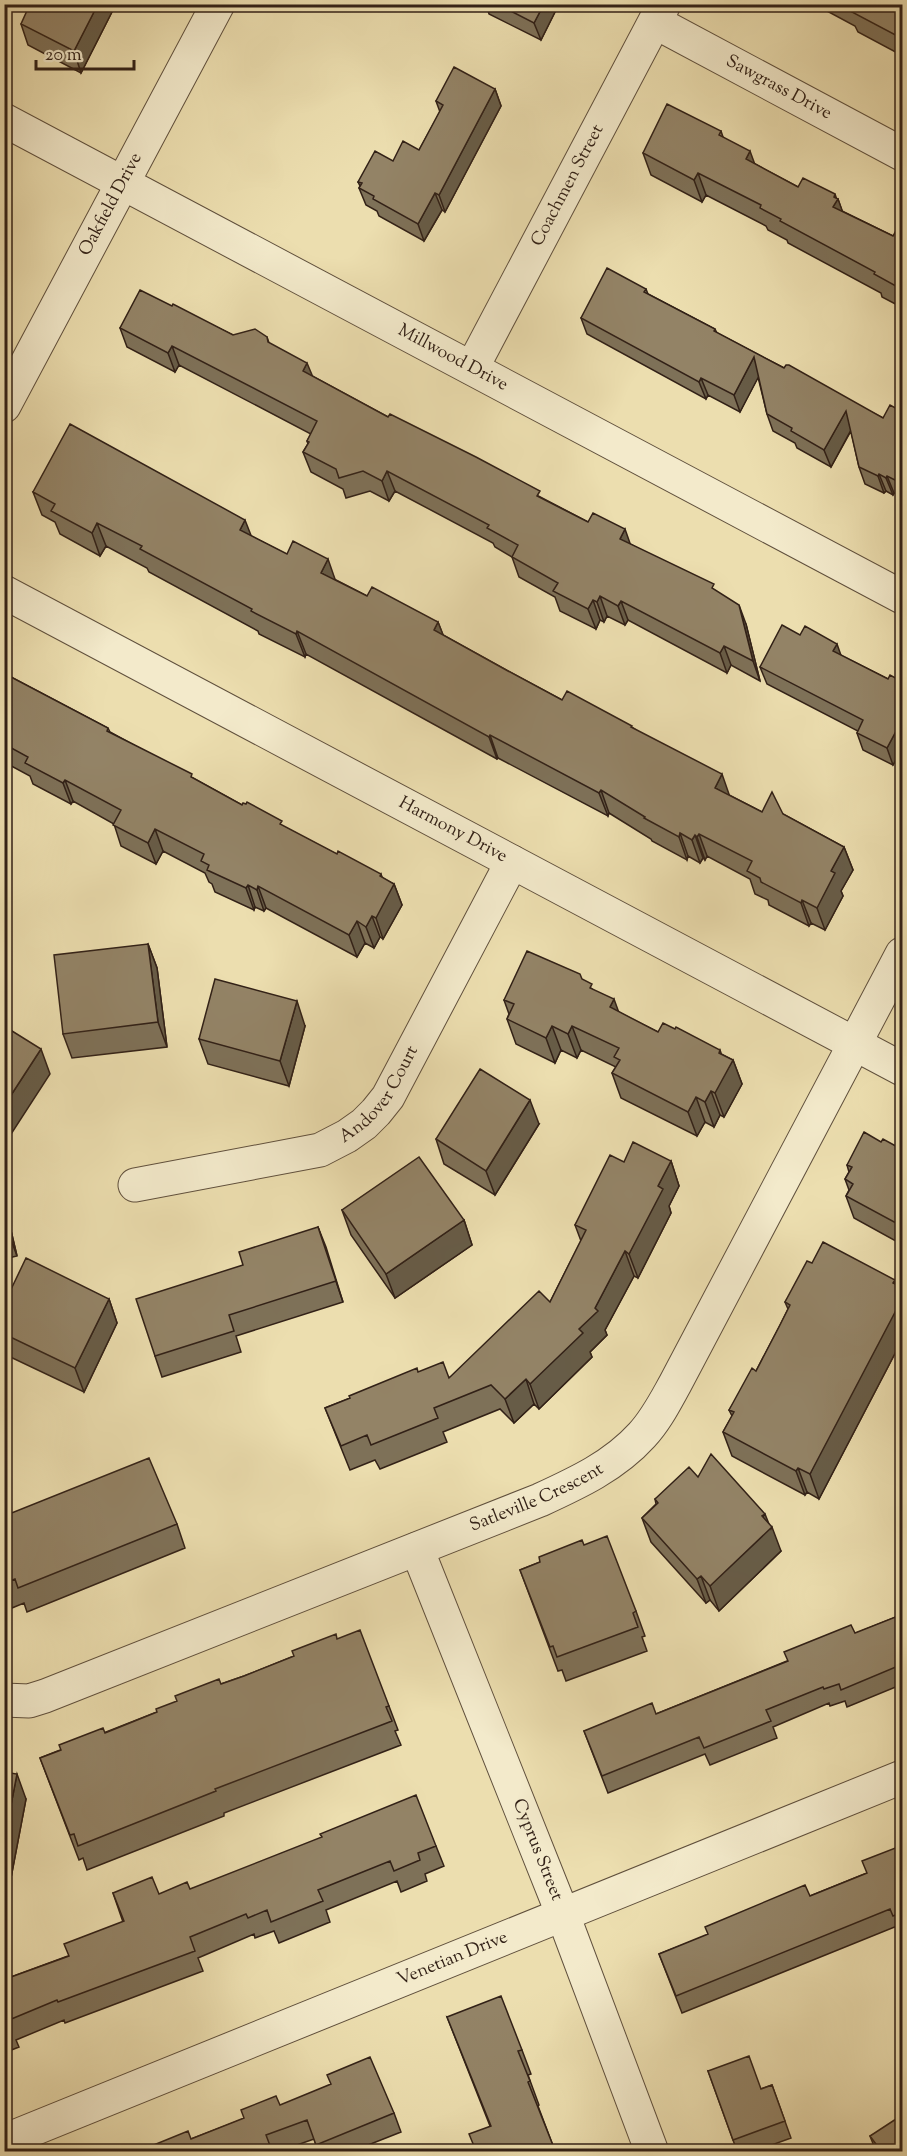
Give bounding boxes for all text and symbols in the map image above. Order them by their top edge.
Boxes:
scale bar [36,33,134,71]
text: 20 m [45,43,82,69]
street label: Sawgrass Drive [721,49,836,127]
street label: Coachmen Street [525,120,611,251]
street label: Oakfield Drive [73,148,149,261]
street label: Millwood Drive [393,318,512,398]
street label: Harmony Drive [394,791,512,870]
street label: Andover Court [334,1041,426,1150]
street label: Satleville Crescent [466,1457,609,1539]
street label: Cyprus Street [505,1795,569,1905]
street label: Venetian Drive [393,1925,512,1993]

